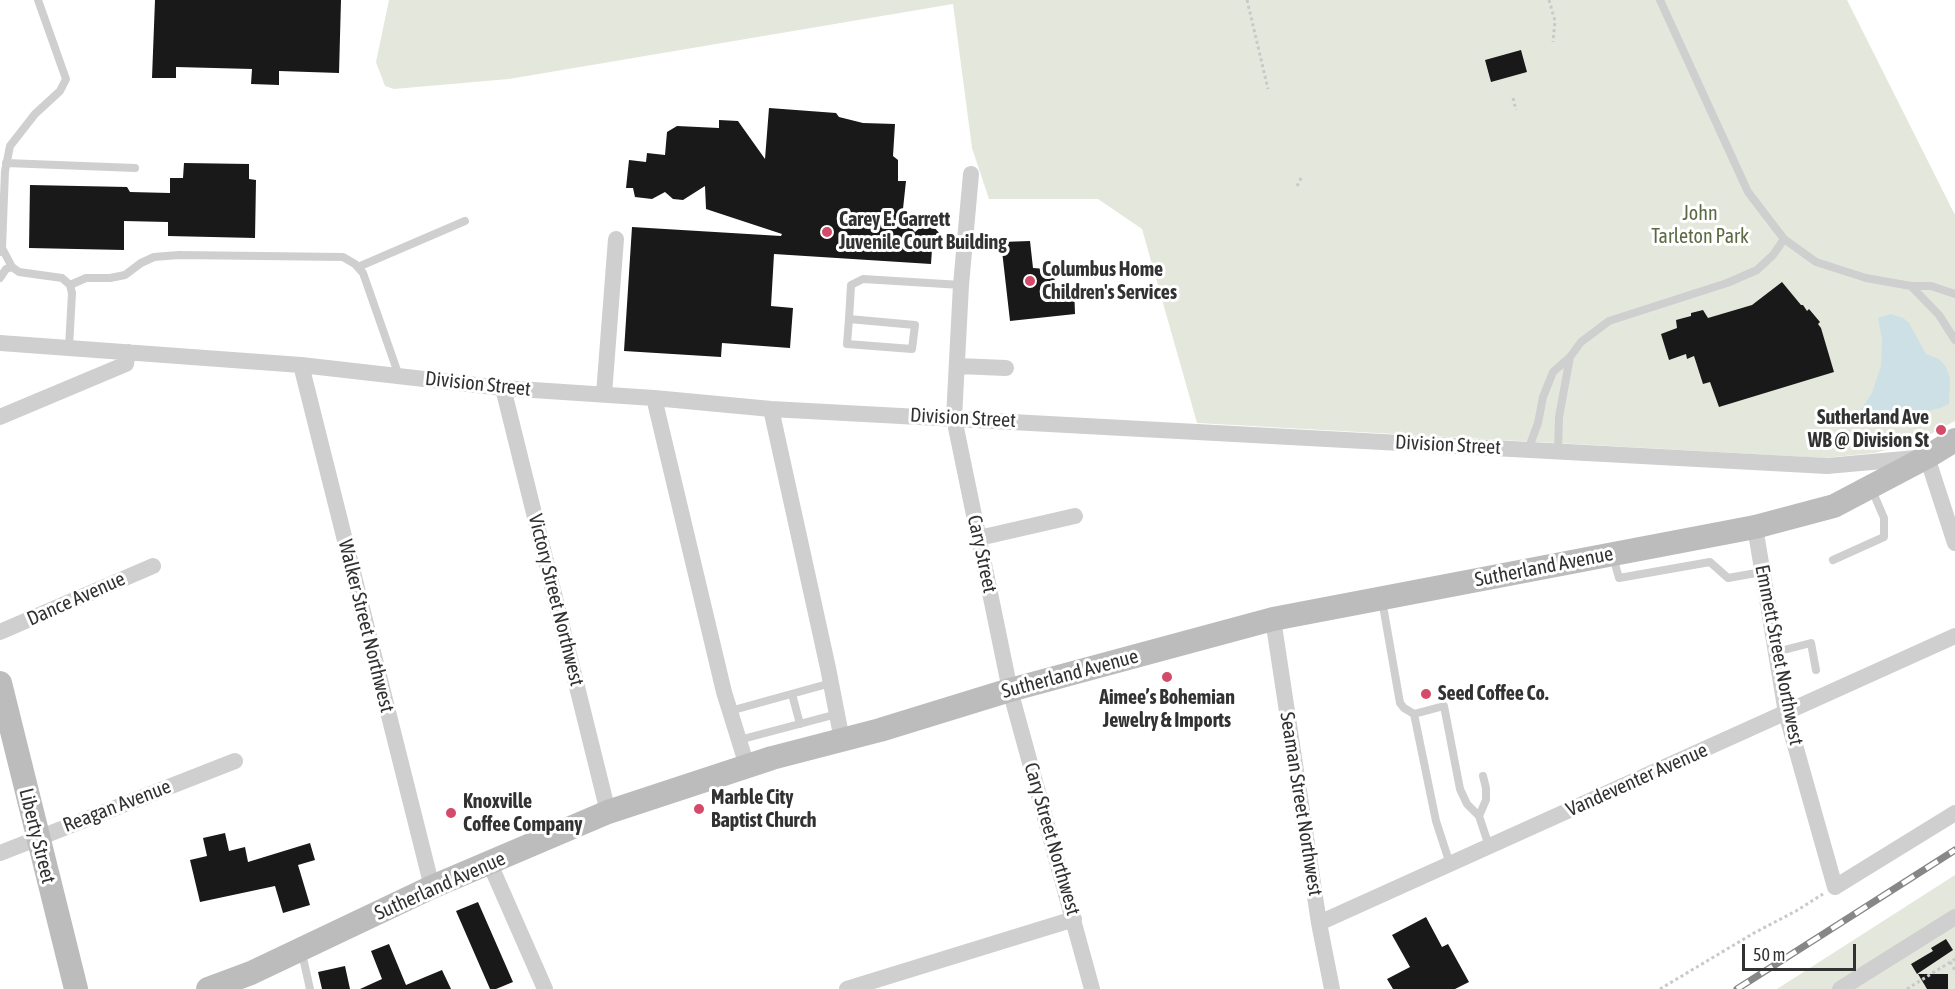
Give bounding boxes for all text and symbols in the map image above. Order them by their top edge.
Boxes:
park label: John Tarleton Park [1651,202,1749,249]
place label: Carey E. Garrett Juvenile Court Building [839,208,1007,255]
marker: Carey E. Garrett Juvenile Court Building [820,225,834,239]
place label: Columbus Home Children's Services [1042,258,1177,305]
marker: Columbus Home Children's Services [1023,274,1037,288]
street label: Division Street [424,367,532,401]
street label: Division Street [909,403,1017,433]
place label: Sutherland Ave WB @ Division St [1808,406,1929,453]
marker: Sutherland Ave WB @ Division St [1934,423,1948,437]
street label: Division Street [1394,430,1502,460]
street label: Victory Street Northwest [523,512,589,688]
street label: Cary Street [962,513,1002,595]
street label: Walker Street Northwest [333,537,399,715]
street label: Sutherland Avenue [1473,542,1615,592]
street label: Emmett Street Northwest [1750,563,1808,747]
street label: Dance Avenue [23,567,129,631]
street label: Sutherland Avenue [999,644,1141,704]
marker: Aimee’s Bohemian Jewelry & Imports [1160,670,1174,684]
place label: Seed Coffee Co. [1438,682,1549,706]
place label: Aimee’s Bohemian Jewelry & Imports [1099,686,1235,733]
marker: Seed Coffee Co. [1419,687,1433,701]
street label: Seaman Street Northwest [1275,710,1327,898]
street label: Vandeventer Avenue [1563,738,1711,822]
street label: Cary Street Northwest [1019,760,1085,918]
street label: Reagan Avenue [60,774,174,838]
street label: Liberty Street [14,786,60,886]
place label: Marble City Baptist Church [711,786,817,833]
place label: Knoxville Coffee Company [463,790,583,837]
marker: Marble City Baptist Church [692,802,706,816]
marker: Knoxville Coffee Company [444,806,458,820]
street label: Sutherland Avenue [371,846,509,926]
scale bar [1745,932,1859,970]
text: 50 m [1753,944,1785,965]

